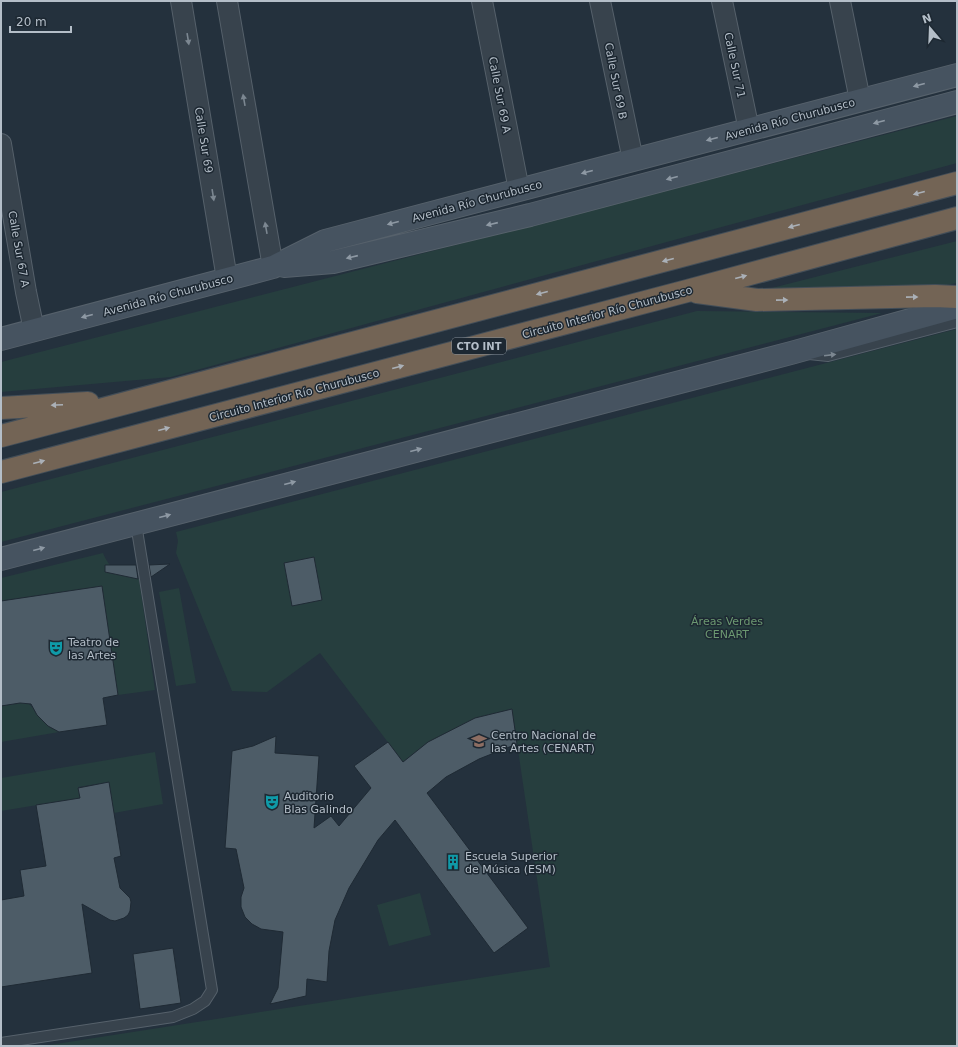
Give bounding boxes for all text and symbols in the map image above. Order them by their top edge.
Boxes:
scale bar [10,8,71,34]
north arrow [910,8,950,48]
text: N [920,11,933,27]
text: 20 m [16,15,47,29]
street label: Calle Sur 71 [721,31,748,99]
one-way arrow [185,33,191,46]
street label: Calle Sur 69 B [602,42,629,121]
street label: Calle Sur 69 A [486,56,513,135]
one-way arrow [913,82,925,88]
one-way arrow [241,94,247,106]
street label: Avenida Río Churubusco [724,96,857,143]
street label: Calle Sur 69 [192,106,215,174]
one-way arrow [872,120,885,126]
one-way arrow [706,136,718,142]
one-way arrow [580,169,592,175]
one-way arrow [666,175,678,181]
street label: Avenida Río Churubusco [411,178,544,225]
one-way arrow [210,189,216,202]
one-way arrow [913,190,925,196]
street label: Calle Sur 67 A [5,210,32,289]
one-way arrow [387,220,399,226]
one-way arrow [263,222,269,234]
one-way arrow [486,222,498,228]
one-way arrow [787,223,799,229]
one-way arrow [346,255,358,261]
one-way arrow [662,257,674,263]
street label: Avenida Río Churubusco [102,272,235,319]
one-way arrow [734,273,747,279]
street label: Circuito Interior Río Churubusco [521,283,694,342]
one-way arrow [536,290,548,296]
one-way arrow [906,294,919,300]
one-way arrow [776,297,789,303]
one-way arrow [80,314,93,320]
road number: CTO INT [452,338,506,354]
one-way arrow [824,352,836,358]
one-way arrow [393,364,405,370]
street label: Circuito Interior Río Churubusco [208,366,381,425]
one-way arrow [51,402,63,409]
one-way arrow [159,426,171,432]
one-way arrow [410,447,422,453]
one-way arrow [32,459,45,465]
one-way arrow [284,480,297,486]
one-way arrow [159,513,171,519]
one-way arrow [33,546,45,552]
park label: Áreas Verdes CENART [691,615,763,641]
place label: Teatro de las Artes [67,636,119,662]
theatre icon: Teatro de las Artes [47,639,65,657]
place label: Centro Nacional de las Artes (CENART) [491,729,596,755]
school or university icon: Centro Nacional de las Artes (CENART) [470,732,488,750]
place label: Auditorio Blas Galindo [284,790,353,816]
theatre icon: Auditorio Blas Galindo [263,793,281,811]
place label: Escuela Superior de Música (ESM) [465,850,558,876]
building icon: Escuela Superior de Música (ESM) [444,853,462,871]

